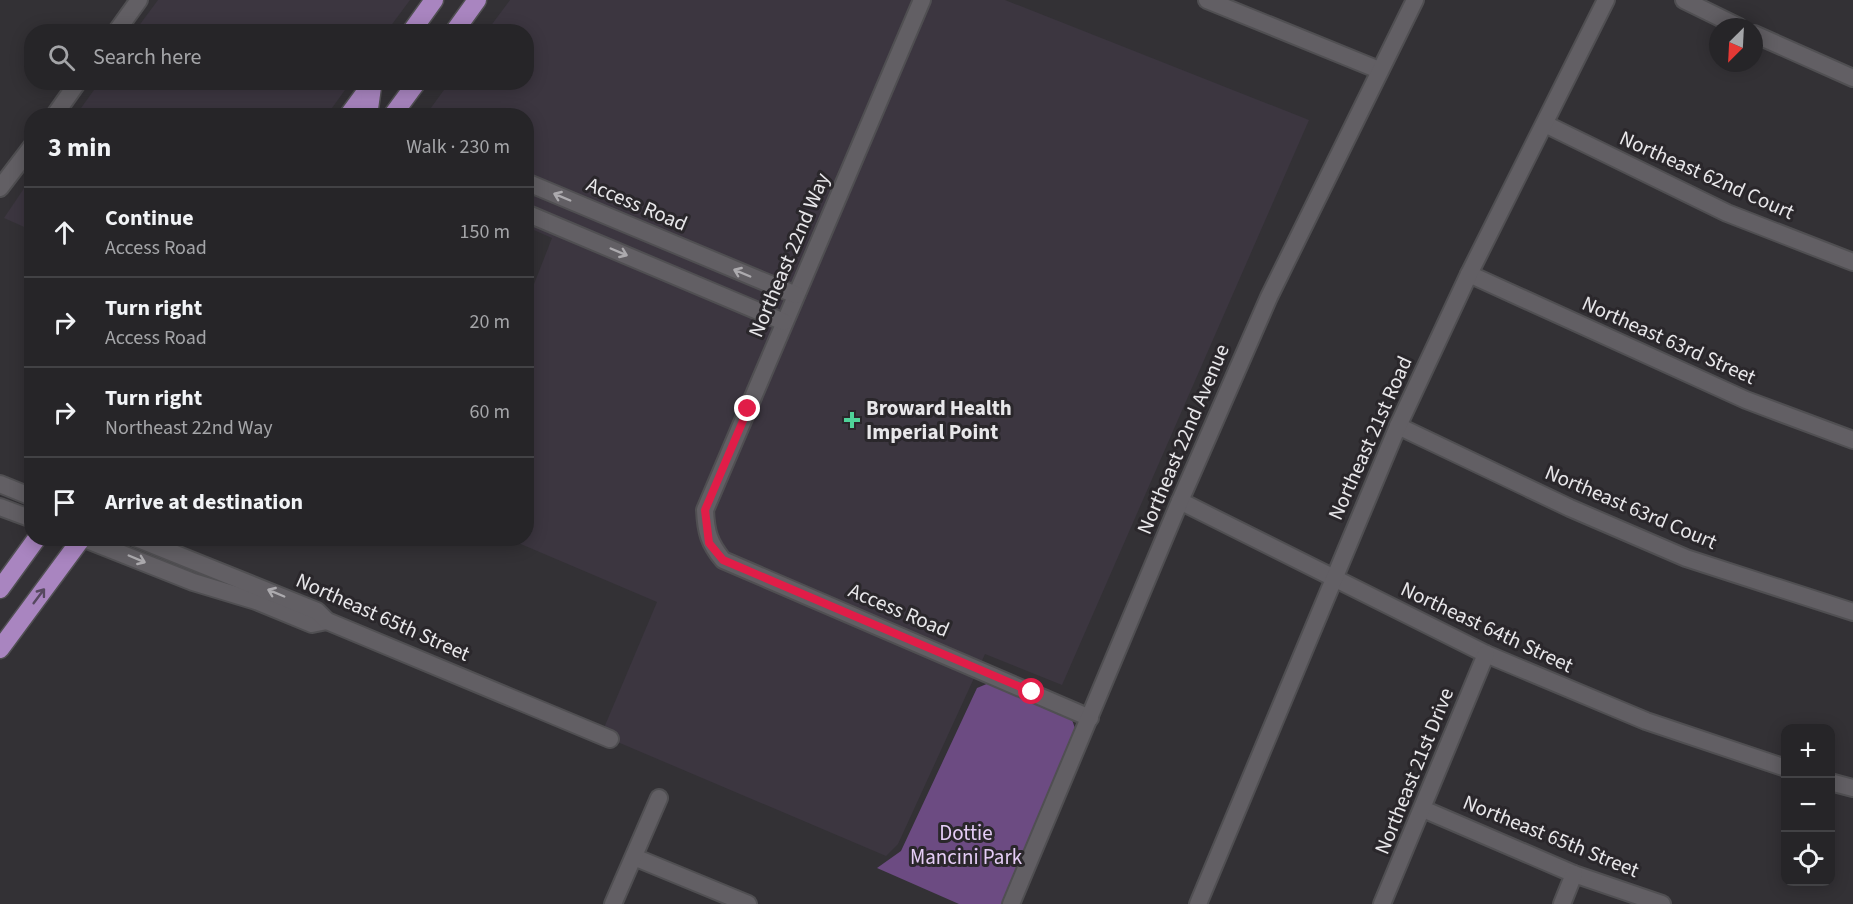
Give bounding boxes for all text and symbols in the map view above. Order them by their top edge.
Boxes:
north arrow [1709,18,1763,72]
search box [24,24,534,90]
icon: search [45,41,78,74]
text: Search here [93,41,201,73]
street label: Northeast 62nd Court [1615,123,1799,227]
text: 3 min [48,129,111,166]
text: Walk · 230 m [406,133,510,161]
street label: Northeast 22nd Way [741,168,837,342]
street label: Access Road [582,169,692,239]
one-way arrow [553,191,572,202]
text: Continue [105,202,194,234]
icon: ahead [48,216,81,249]
text: 150 m [460,218,510,246]
text: Access Road [105,234,207,262]
one-way arrow [609,247,628,258]
one-way arrow [733,266,751,278]
street label: Northeast 63rd Street [1577,288,1761,392]
text: Turn right [105,292,202,324]
icon: right [48,306,81,339]
text: 20 m [470,308,510,336]
text: Access Road [105,324,207,352]
street label: Northeast 22nd Avenue [1129,339,1237,539]
street label: Northeast 21st Road [1320,351,1420,525]
text: Turn right [105,382,202,414]
place label: Broward Health Imperial Point [866,393,1012,447]
route end [734,395,760,421]
icon: right [48,396,81,429]
text: 60 m [470,398,510,426]
marker: Broward Health Imperial Point [843,411,861,429]
text: Northeast 22nd Way [105,414,273,442]
street label: Northeast 63rd Court [1540,457,1722,557]
icon: arrive [48,486,81,519]
text: Arrive at destination [105,486,303,518]
one-way arrow [127,554,145,565]
street label: Northeast 65th Street [291,565,475,669]
street label: Northeast 64th Street [1396,574,1578,680]
street label: Access Road [844,575,954,645]
one-way arrow [267,587,285,598]
one-way arrow [33,589,45,605]
route start [1018,678,1044,704]
street label: Northeast 21st Drive [1367,683,1461,859]
map controls [1781,724,1835,886]
button: + [1781,724,1835,778]
button: − [1781,778,1835,832]
street label: Northeast 65th Street [1459,787,1643,885]
park label: Dottie Mancini Park [910,818,1023,872]
button: locate [1781,832,1835,886]

